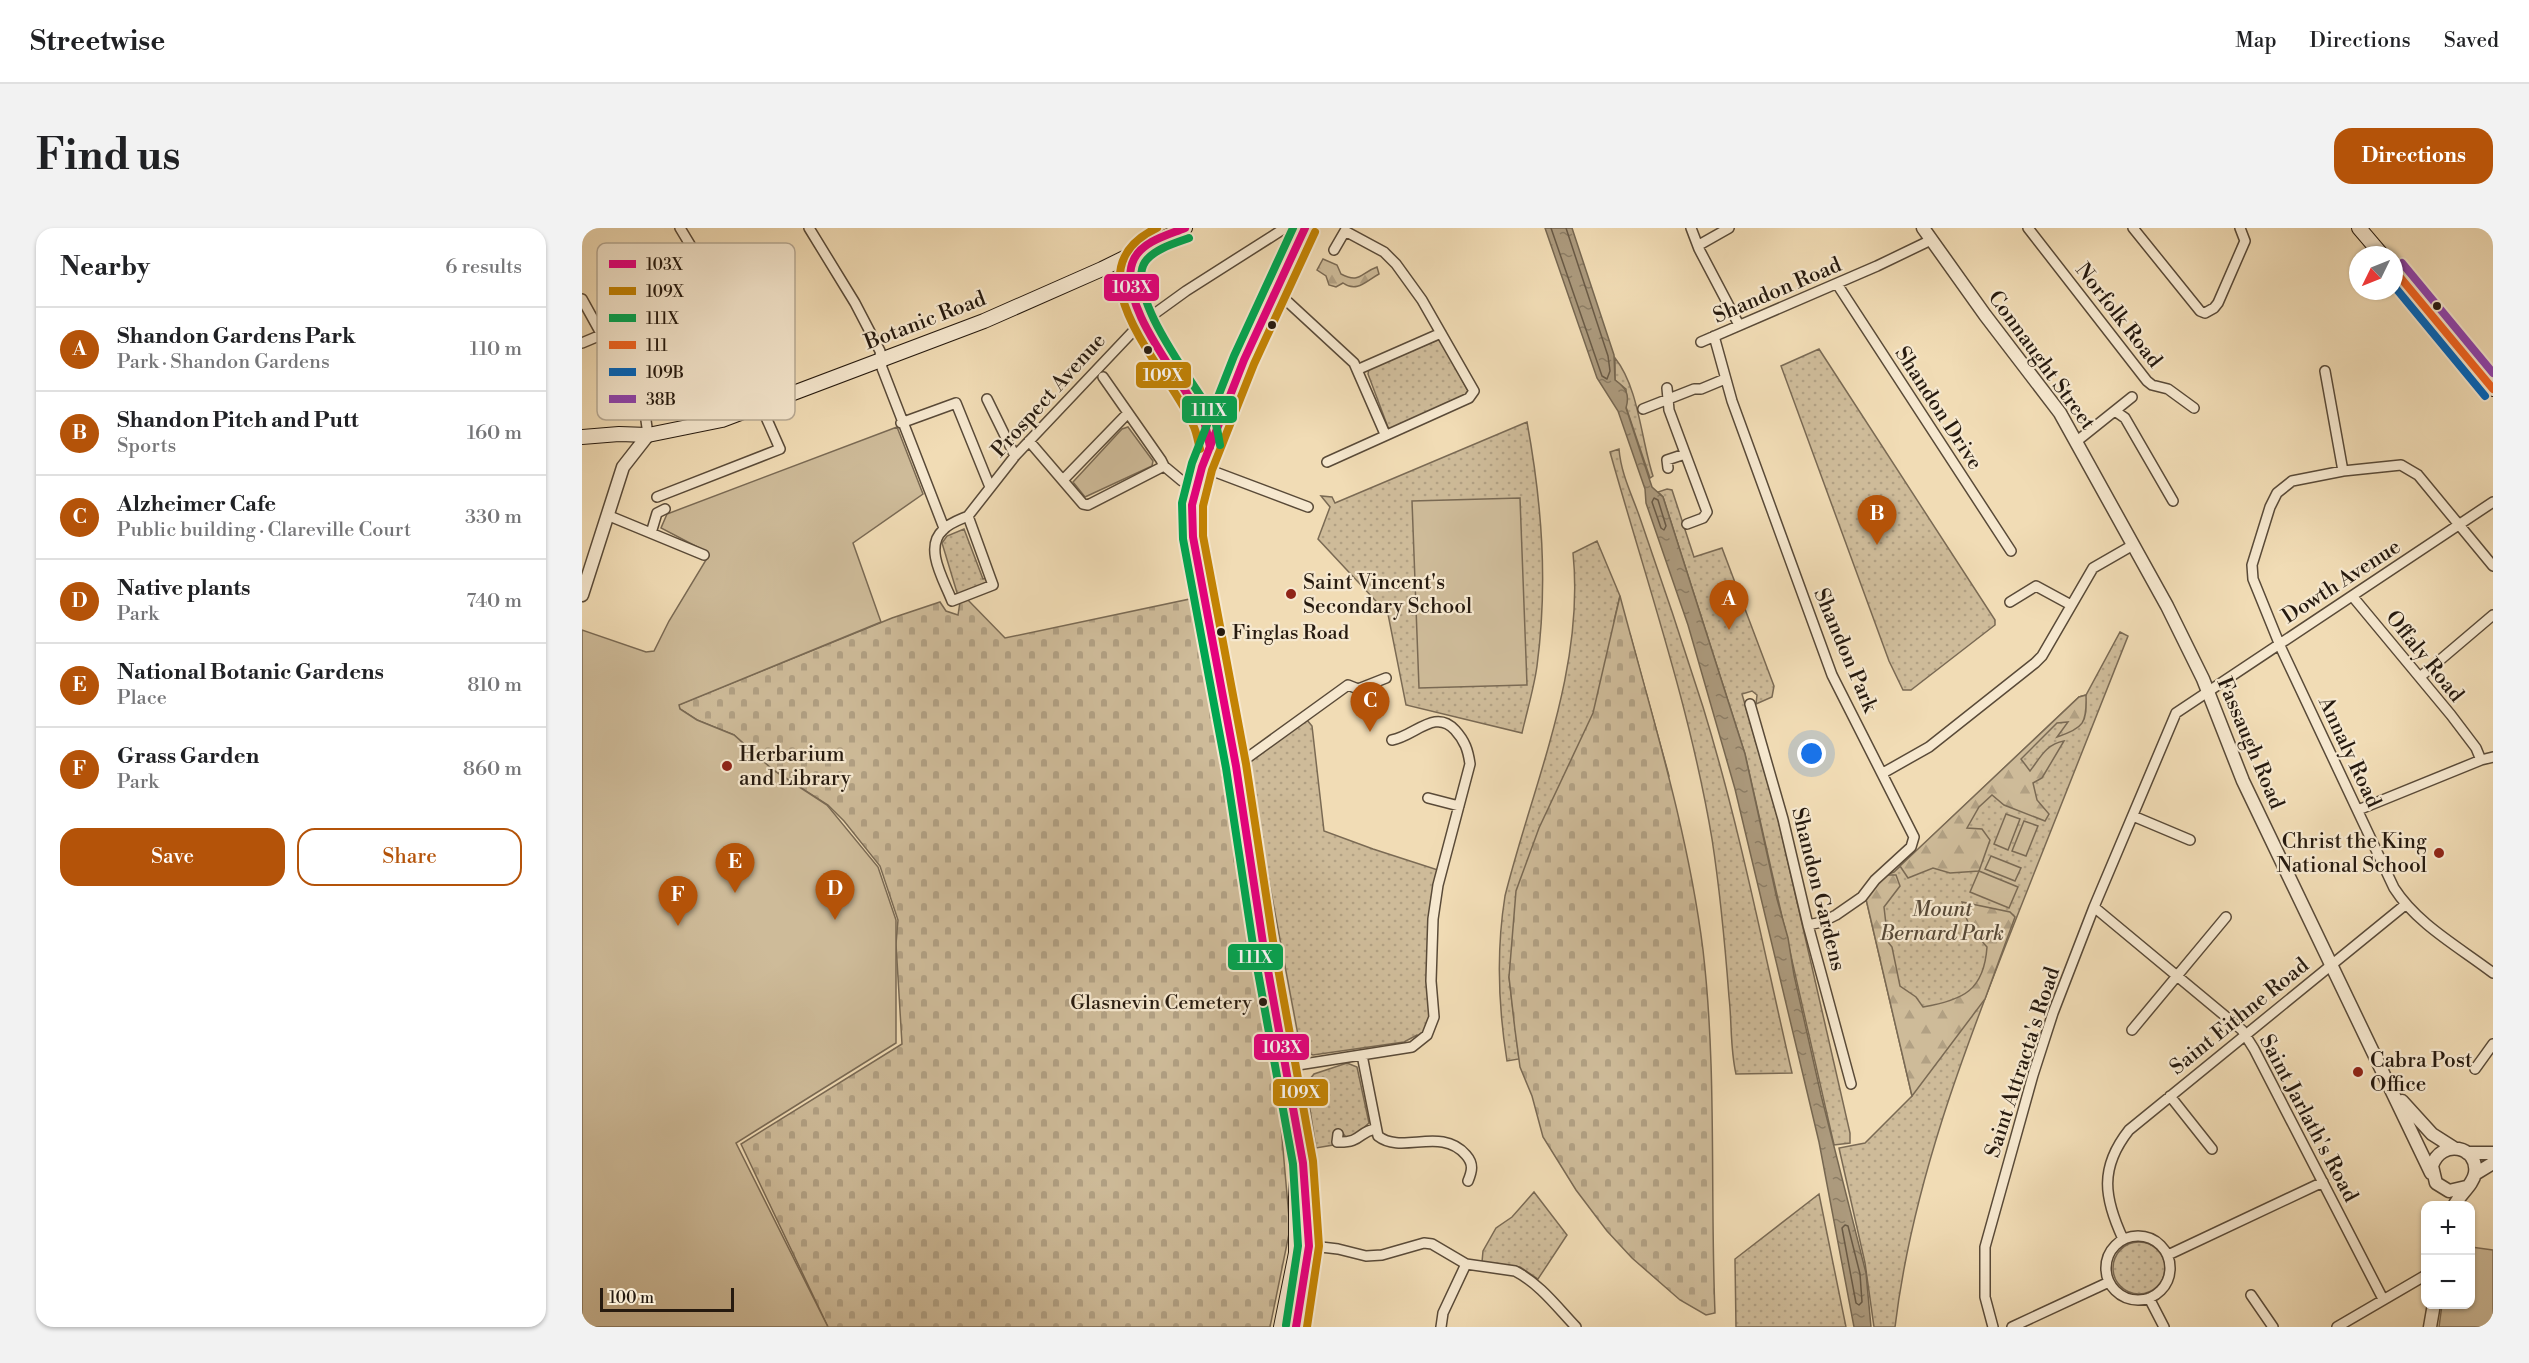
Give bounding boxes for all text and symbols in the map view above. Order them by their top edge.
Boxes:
text: Streetwise [30,24,165,59]
text: Map [2235,28,2277,54]
text: Directions [2310,28,2411,54]
text: Saved [2444,28,2499,54]
button: Directions [2334,128,2493,184]
text: Find us [36,130,180,183]
legend [597,243,795,420]
north arrow [2349,246,2403,300]
text: Nearby [60,251,150,283]
street label: Shandon Road [1709,252,1846,330]
text: 6 results [445,255,522,280]
text: 103X [646,255,684,275]
street label: Norfolk Road [2069,258,2167,373]
line badge: 103X [1103,273,1160,302]
text: 103X [1112,278,1152,298]
text: 109X [646,282,685,302]
street label: Botanic Road [860,286,990,356]
street label: Connaught Street [1982,286,2101,436]
unlabelled marker [2431,300,2443,312]
text: 111X [646,309,680,329]
unlabelled marker [1266,319,1278,331]
text: Shandon Gardens Park [117,323,356,350]
street label: Prospect Avenue [986,328,1111,463]
text: 111 [646,336,668,356]
text: A [72,337,87,362]
text: 110 m [470,337,522,362]
street label: Shandon Drive [1889,342,1988,475]
unlabelled marker [1142,344,1154,356]
text: Park · Shandon Gardens [117,350,330,375]
line badge: 109X [1135,361,1192,389]
text: 109B [646,363,684,383]
text: 109X [1143,366,1184,386]
text: 38B [646,390,676,410]
line badge: 111X [1181,395,1238,424]
text: 111X [1191,401,1227,421]
text: Shandon Pitch and Putt [117,407,359,434]
text: B [72,421,87,446]
text: 160 m [467,421,522,446]
text: Sports [117,434,176,459]
text: Alzheimer Cafe [117,491,276,518]
pin: B [1858,496,1896,545]
text: C [72,505,87,530]
text: 330 m [465,505,522,530]
text: Public building · Clareville Court [117,518,411,543]
street label: Dowth Avenue [2277,534,2406,630]
place label: Saint Vincent's Secondary School [1303,570,1472,620]
text: Native plants [117,575,250,602]
pin: A [1710,580,1748,630]
street label: Shandon Park [1807,585,1883,717]
marker: Saint Vincent's Secondary School [1284,587,1298,601]
text: D [72,589,87,614]
text: 740 m [466,589,522,614]
text: Park [117,602,159,627]
street label: Offaly Road [2379,606,2469,708]
place label: Finglas Road [1232,621,1350,646]
marker: Finglas Road [1215,626,1227,638]
text: National Botanic Gardens [117,659,384,686]
text: E [73,673,86,698]
text: 810 m [467,673,522,698]
street label: Fassaugh Road [2211,674,2290,813]
pin: C [1350,682,1390,732]
text: Place [117,686,167,711]
street label: Annaly Road [2312,692,2386,812]
your location [1797,739,1826,768]
place label: Herbarium and Library [739,742,852,792]
text: Grass Garden [117,743,259,770]
text: F [72,757,87,782]
text: 860 m [463,757,522,782]
marker: Herbarium and Library [720,759,734,773]
text: Park [117,770,159,795]
street label: Shandon Gardens [1785,805,1851,974]
button: Save [60,828,285,886]
button: Share [297,828,522,886]
place label: Christ the King National School [2276,829,2427,879]
pin: E [716,844,754,893]
marker: Christ the King National School [2432,846,2446,860]
pin: D [816,870,854,920]
pin: F [658,876,698,926]
park label: Mount Bernard Park [1879,897,2004,947]
line badge: 111X [1227,943,1284,971]
text: 111X [1237,948,1273,968]
street label: Saint Eithne Road [2165,953,2314,1081]
street label: Saint Attracta's Road [1980,964,2066,1161]
place label: Glasnevin Cemetery [1070,991,1252,1016]
marker: Glasnevin Cemetery [1257,996,1269,1008]
street label: Saint Jarlath's Road [2253,1030,2363,1207]
line badge: 103X [1253,1033,1310,1061]
text: 103X [1262,1038,1302,1058]
place label: Cabra Post Office [2370,1048,2473,1098]
marker: Cabra Post Office [2351,1065,2365,1079]
line badge: 109X [1272,1078,1329,1107]
text: 109X [1280,1083,1321,1103]
map controls [2421,1201,2475,1309]
button: + [2421,1201,2475,1255]
button: − [2421,1255,2475,1309]
scale bar [600,1285,734,1312]
text: 100 m [609,1288,654,1308]

